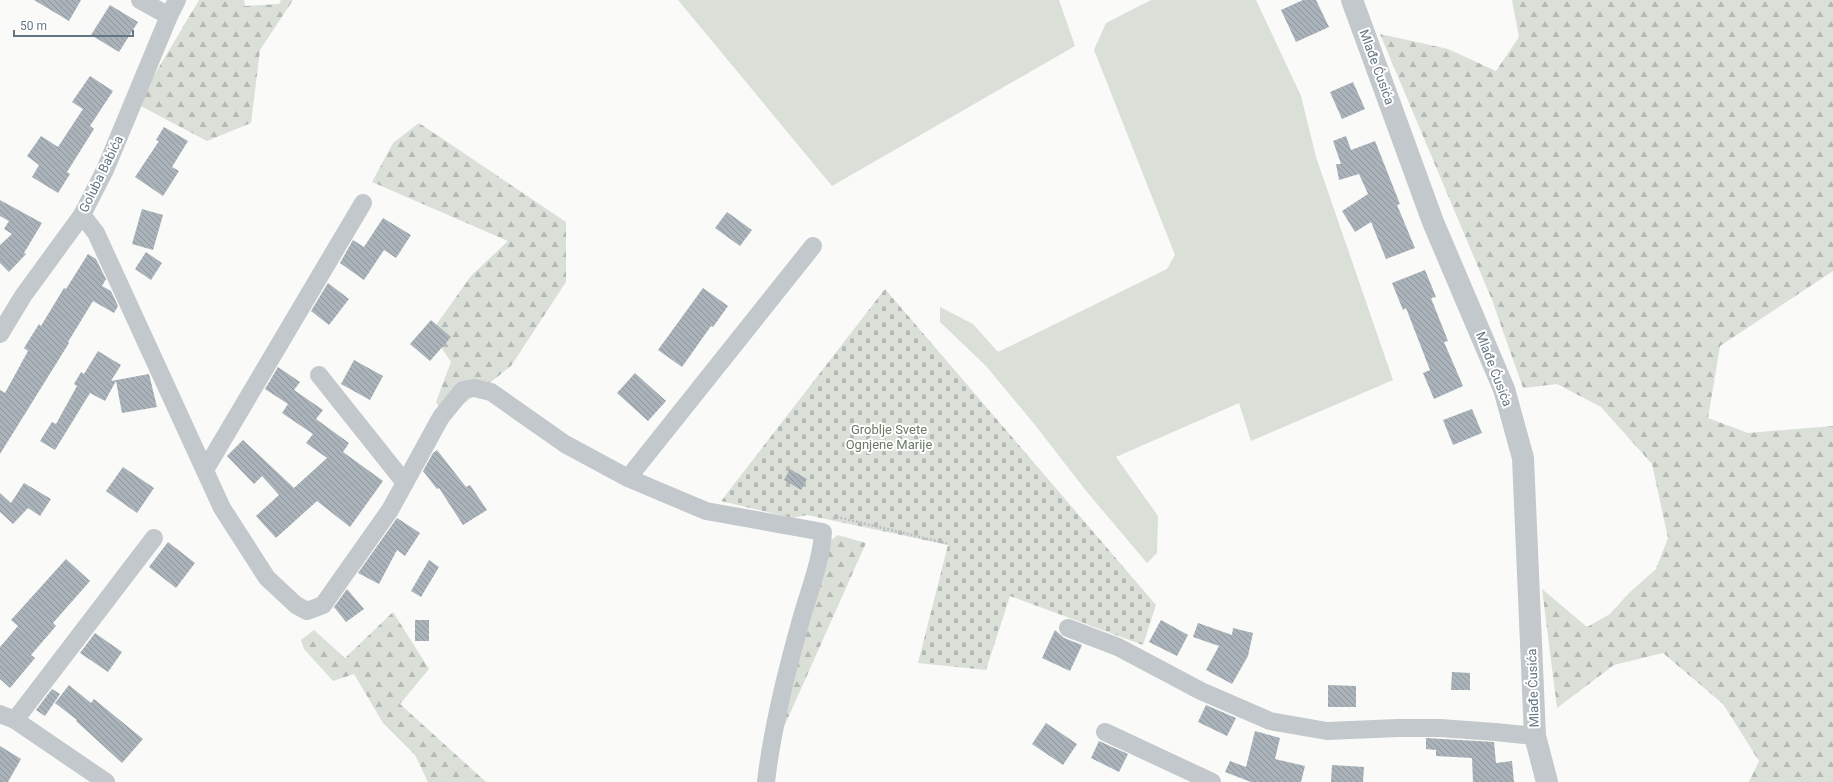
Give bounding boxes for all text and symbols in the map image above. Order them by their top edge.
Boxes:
scale bar [14,12,133,38]
text: 50 m [20,19,47,33]
street label: Mlađe Ćusića [1356,27,1398,107]
street label: Goluba Babića [76,133,126,215]
street label: Mlađe Ćusića [1473,330,1515,408]
park label: Groblje Svete Ognjene Marije [846,422,932,452]
street label: Mlađe Ćusića [1524,648,1542,728]

